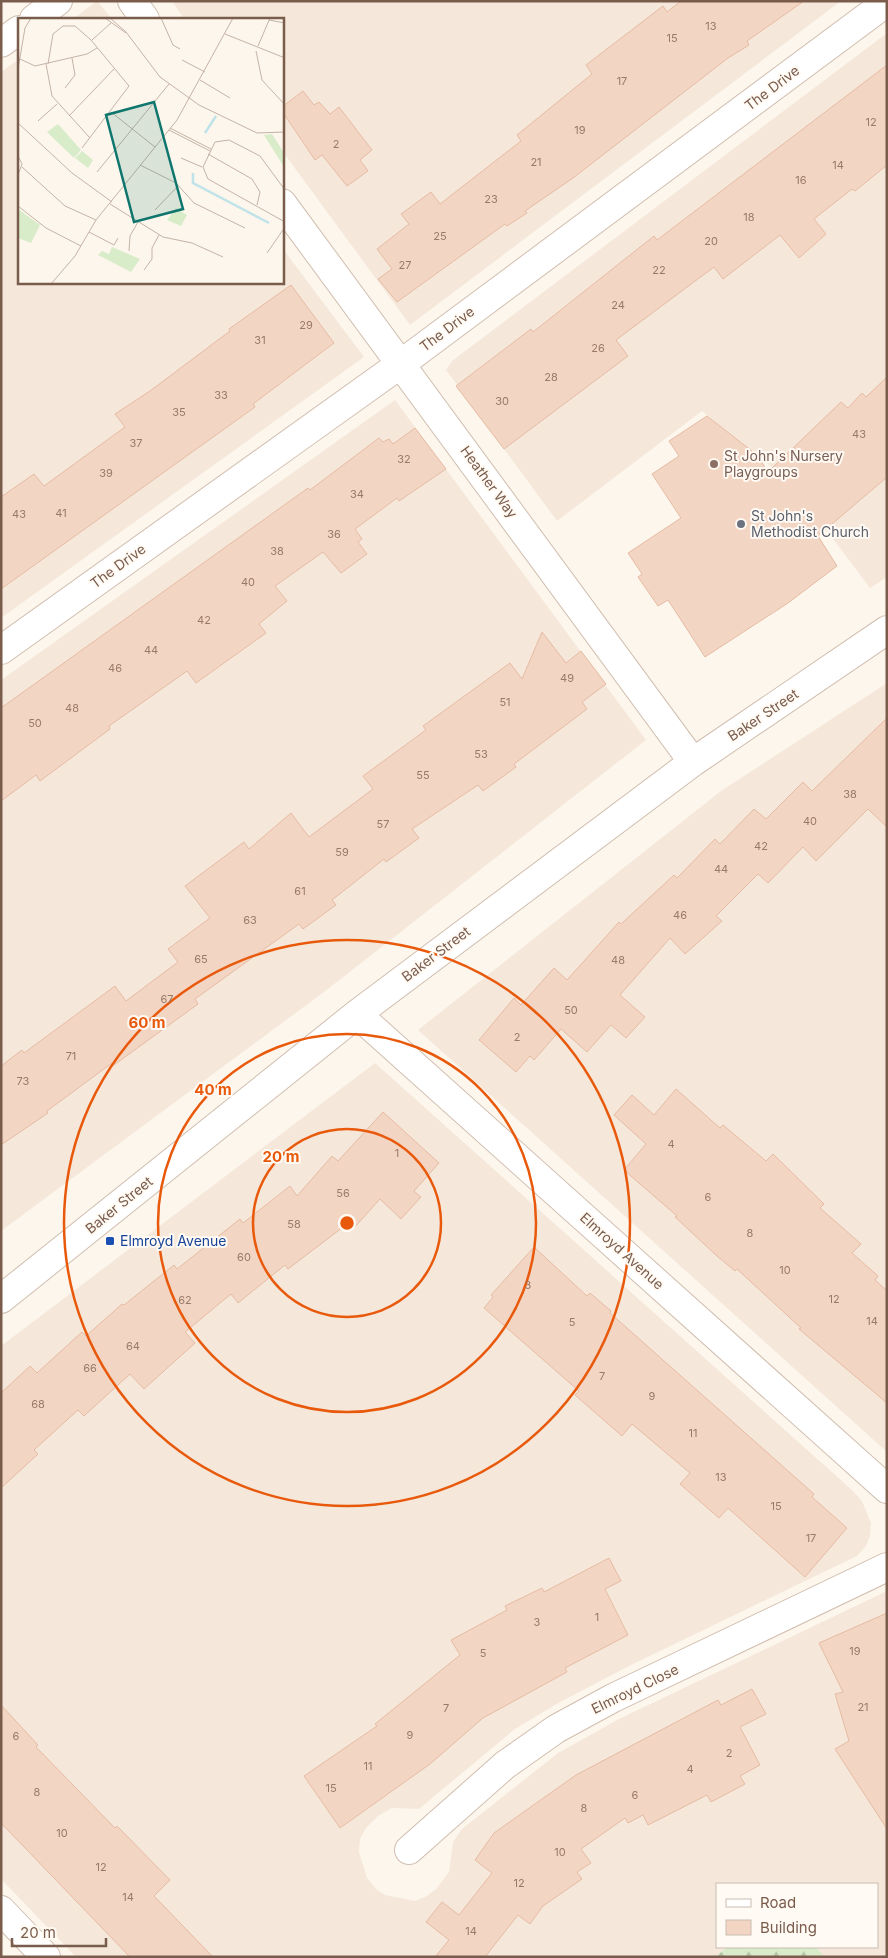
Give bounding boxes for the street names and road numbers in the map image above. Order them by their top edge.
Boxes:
street label: The Drive [741,62,802,114]
street label: The Drive [416,303,477,355]
street label: Heather Way [457,442,521,521]
street label: The Drive [87,540,149,591]
street label: Baker Street [724,685,802,744]
street label: Baker Street [398,922,474,985]
street label: Baker Street [82,1172,156,1237]
street label: Elmroyd Avenue [577,1209,668,1293]
street label: Elmroyd Close [588,1660,681,1717]

